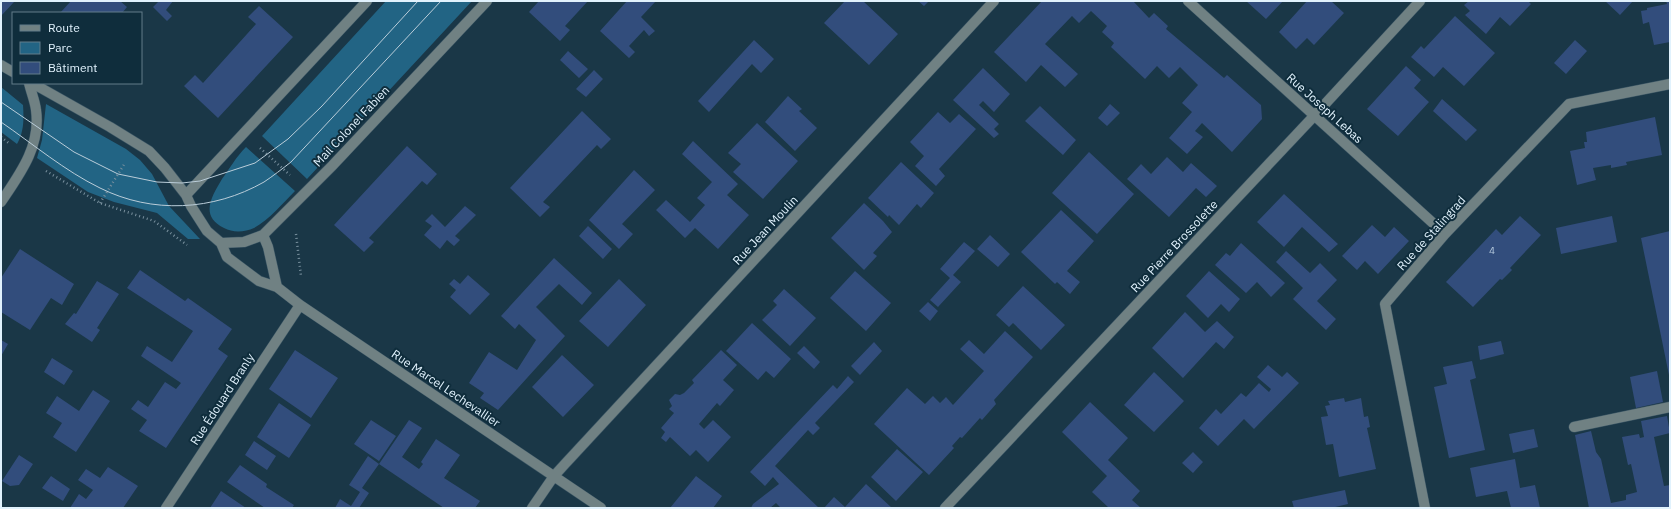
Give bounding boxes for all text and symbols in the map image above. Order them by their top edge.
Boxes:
legend [12,12,142,84]
text: Route [48,20,80,35]
text: Parc [48,40,72,55]
text: Bâtiment [48,60,98,75]
street label: Rue Joseph Lebas [1284,70,1366,146]
street label: Mail Colonel Fabien [310,83,392,169]
street label: Rue Jean Moulin [729,192,801,268]
street label: Rue de Stalingrad [1394,193,1468,273]
street label: Rue Pierre Brossolette [1127,196,1221,295]
house number: 4 [1489,244,1495,257]
street label: Rue Marcel Lechevallier [389,346,504,430]
street label: Rue Édouard Branly [187,350,257,448]

